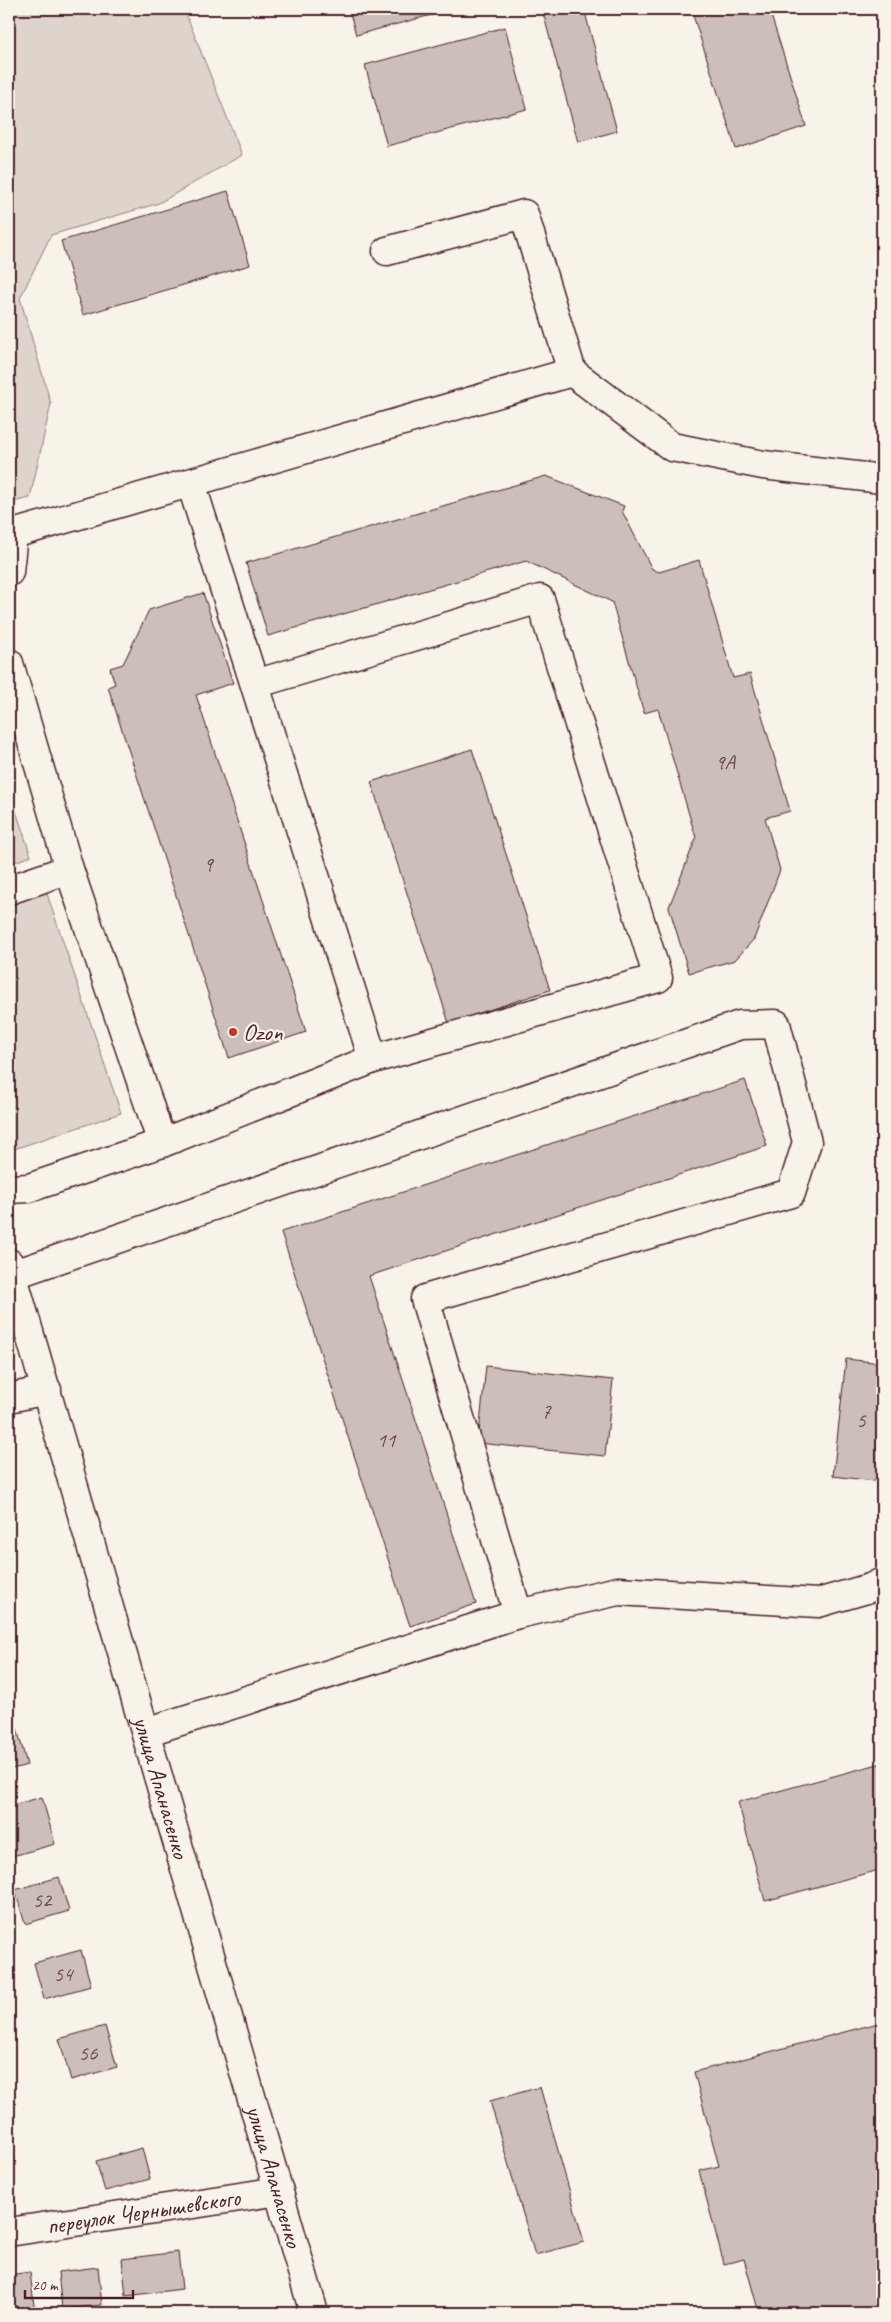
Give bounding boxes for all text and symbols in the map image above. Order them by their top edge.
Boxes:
house number: 9А [715,749,736,775]
house number: 9 [203,851,214,877]
place label: Ozon [243,1017,283,1047]
marker: Ozon [227,1026,239,1038]
house number: 7 [541,1398,552,1424]
house number: 5 [856,1407,867,1433]
house number: 11 [377,1427,397,1453]
street label: улица Апанасенко [126,1711,197,1863]
house number: 52 [33,1887,53,1913]
house number: 54 [54,1961,75,1987]
house number: 56 [79,2040,98,2066]
street label: улица Апанасенко [239,2100,310,2252]
street label: переулок Чернышевского [45,2182,244,2241]
scale bar [25,2267,132,2299]
text: 20 m [32,2276,59,2295]

